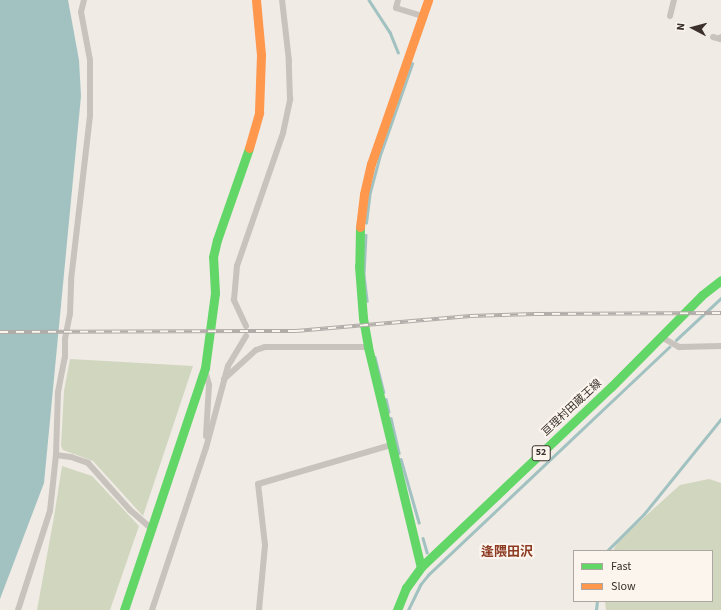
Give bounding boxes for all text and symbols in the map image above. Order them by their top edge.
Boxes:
north arrow [673,8,713,48]
text: N [673,22,688,31]
street label: 亘理村田蔵王線 [539,377,605,439]
road number: 52 [531,445,551,461]
district label: 逢隈田沢 [481,544,533,560]
legend [573,550,713,602]
text: Fast [611,558,631,575]
text: Slow [611,578,636,595]

